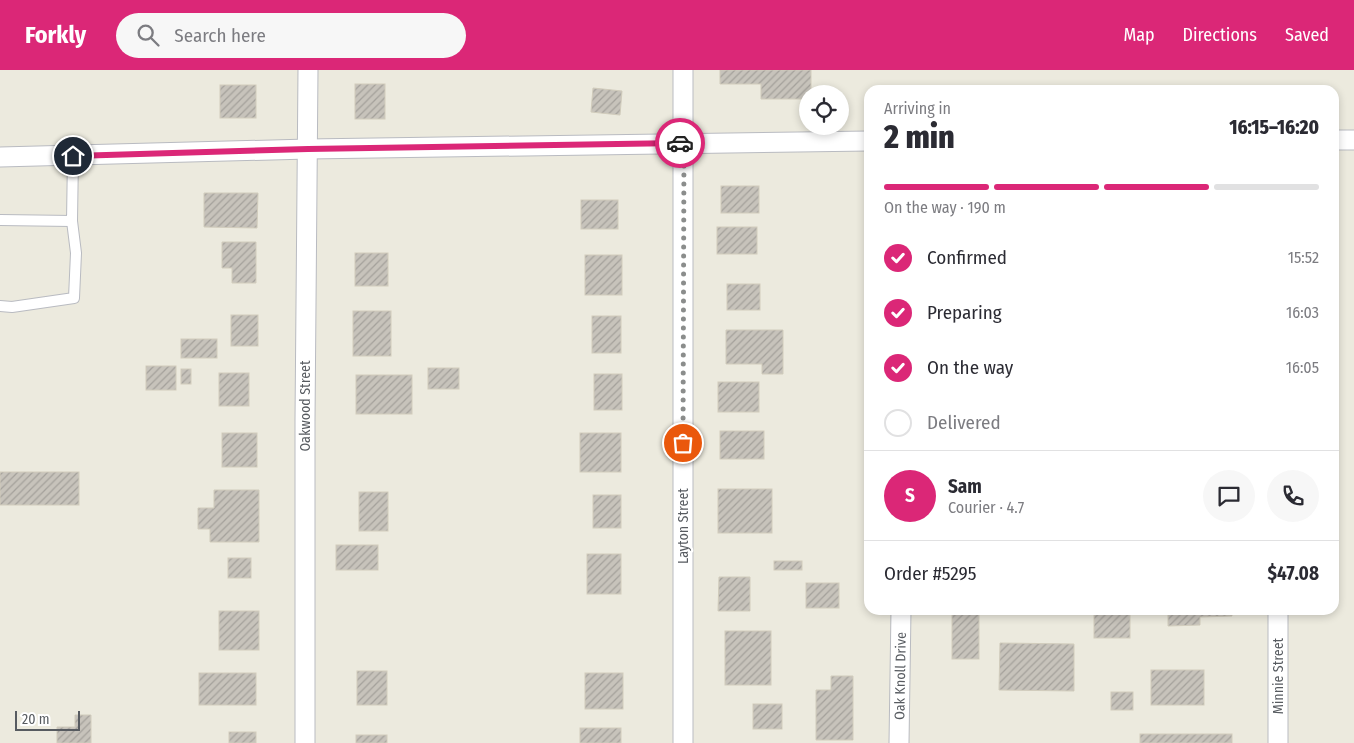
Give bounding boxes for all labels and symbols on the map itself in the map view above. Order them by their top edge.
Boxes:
courier [655,118,705,168]
pin [52,135,94,177]
street label: Oakwood Street [297,360,314,452]
pin [662,422,704,464]
street label: Layton Street [675,488,692,564]
street label: Oak Knoll Drive [891,632,910,720]
street label: Minnie Street [1270,637,1287,714]
scale bar [15,708,80,731]

